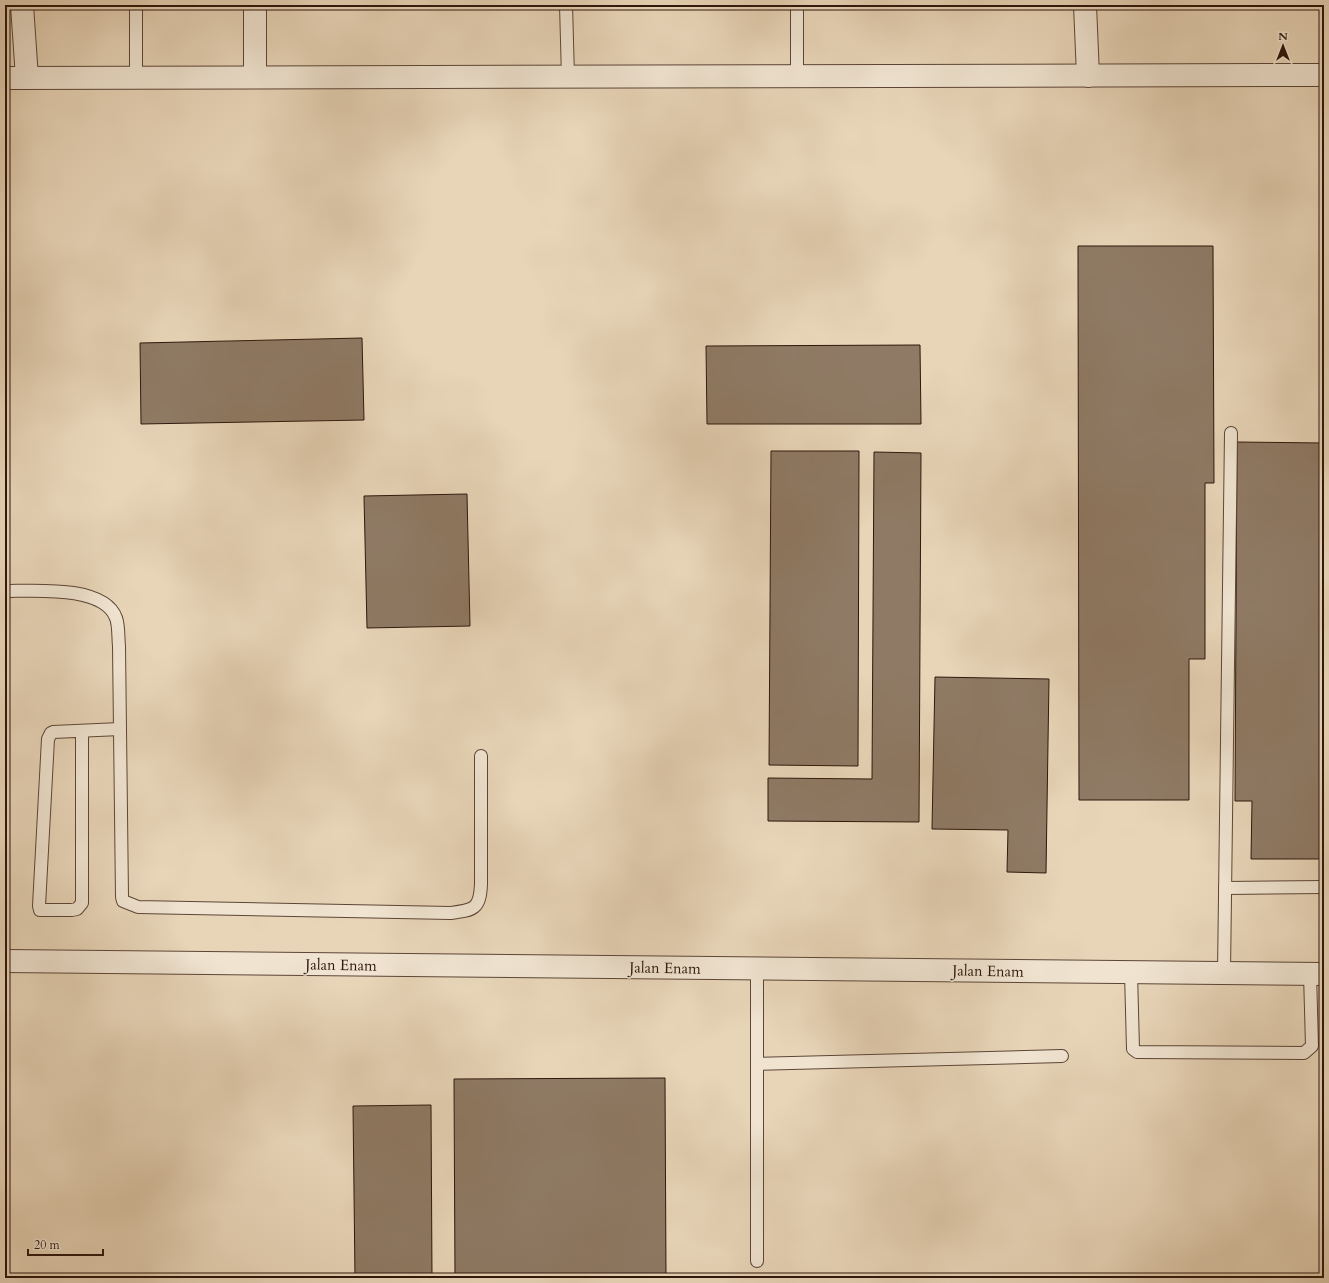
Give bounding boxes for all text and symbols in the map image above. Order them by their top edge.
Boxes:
north arrow [1263,26,1303,66]
text: N [1278,29,1288,44]
street label: Jalan Enam [303,954,377,976]
street label: Jalan Enam [627,957,701,979]
street label: Jalan Enam [950,960,1024,982]
scale bar [28,1231,103,1257]
text: 20 m [34,1237,61,1253]

